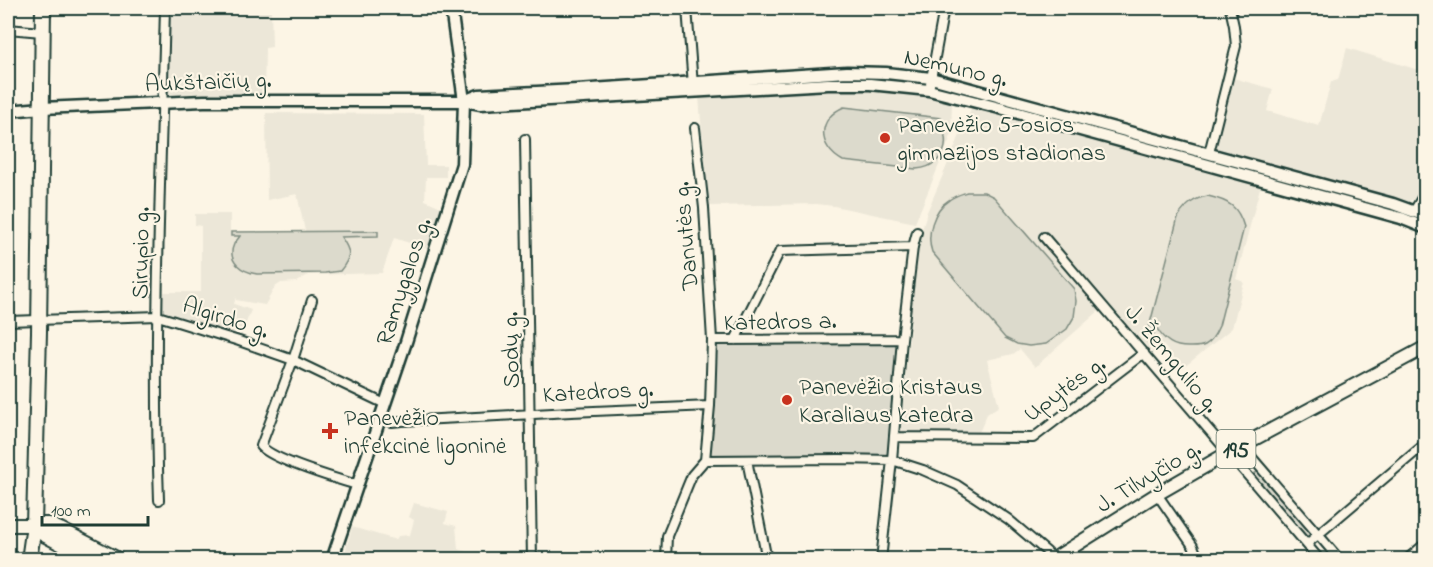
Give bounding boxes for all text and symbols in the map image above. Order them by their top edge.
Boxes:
street label: Nemuno g. [900,41,1011,98]
street label: Aukštaičių g. [144,64,272,103]
place label: Panevėžio 5-osios gimnazijos stadionas [896,109,1106,172]
marker: Panevėžio 5-osios gimnazijos stadionas [878,131,892,145]
street label: Danutės g. [665,180,710,292]
street label: Sirupio g. [124,206,161,300]
street label: Ramygalos g. [368,213,443,350]
street label: Algirdo g. [177,289,273,350]
street label: J. Žemgulio g. [1115,298,1227,422]
street label: Katedros a. [723,305,837,342]
street label: Sodų g. [494,311,531,389]
street label: Upytės g. [1017,348,1115,433]
place label: Panevėžio Kristaus Karaliaus katedra [799,371,982,434]
street label: Katedros g. [542,373,654,414]
marker: Panevėžio Kristaus Karaliaus katedra [780,393,794,407]
place label: Panevėžio infekcinė ligoninė [344,402,507,465]
marker: Panevėžio infekcinė ligoninė [321,422,339,440]
road number: 195 [1216,430,1256,468]
street label: J. Tilvyčio g. [1090,433,1209,524]
scale bar [42,489,148,527]
text: 100 m [51,499,91,525]

